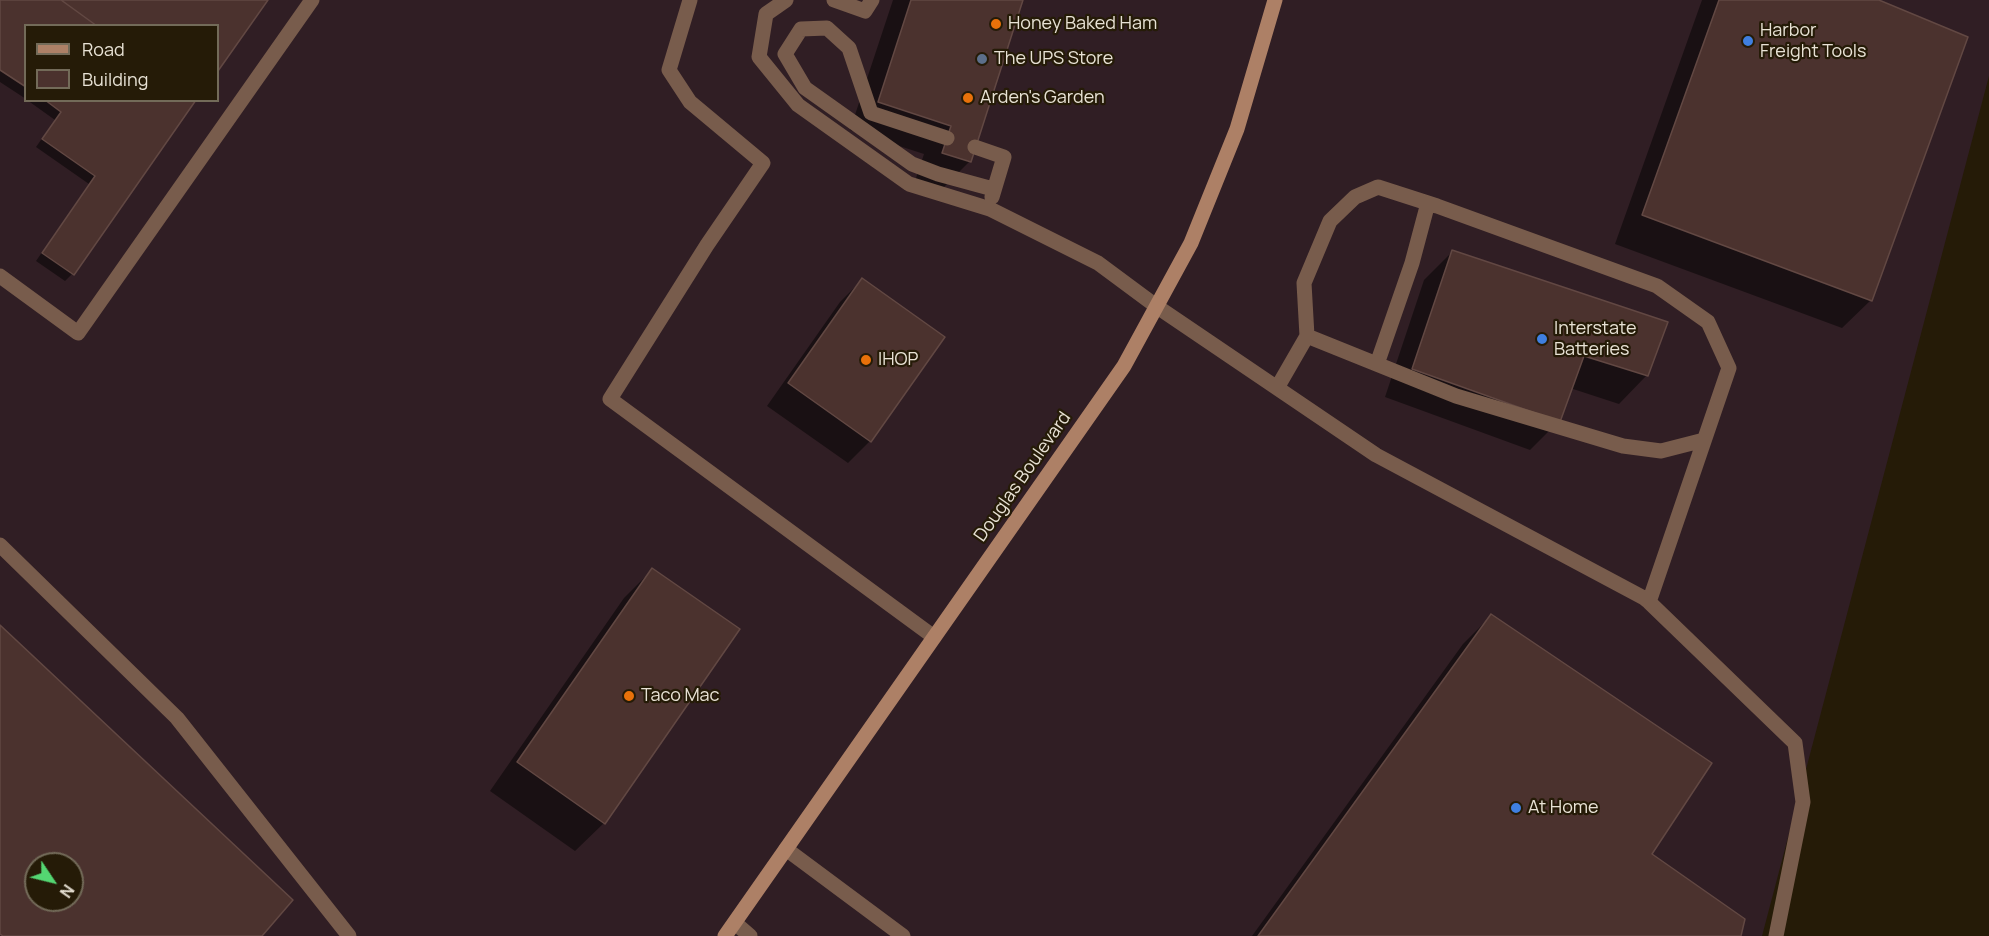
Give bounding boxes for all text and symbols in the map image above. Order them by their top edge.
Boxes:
place label: Honey Baked Ham [1008,13,1157,35]
marker: Honey Baked Ham [989,17,1003,31]
place label: Harbor Freight Tools [1760,20,1866,63]
legend [24,24,219,102]
marker: Harbor Freight Tools [1741,34,1755,48]
text: Road [82,37,125,61]
place label: The UPS Store [994,48,1113,70]
marker: The UPS Store [975,52,989,66]
text: Building [82,67,148,91]
place label: Arden's Garden [980,87,1105,109]
marker: Arden's Garden [961,91,975,105]
place label: Interstate Batteries [1554,318,1636,360]
marker: Interstate Batteries [1535,332,1549,346]
place label: IHOP [878,349,918,371]
marker: IHOP [859,353,873,367]
street label: Douglas Boulevard [970,408,1076,546]
place label: Taco Mac [641,685,720,707]
marker: Taco Mac [622,689,636,703]
place label: At Home [1528,797,1599,819]
marker: At Home [1509,801,1523,815]
north arrow [24,852,84,912]
text: N [55,880,79,902]

